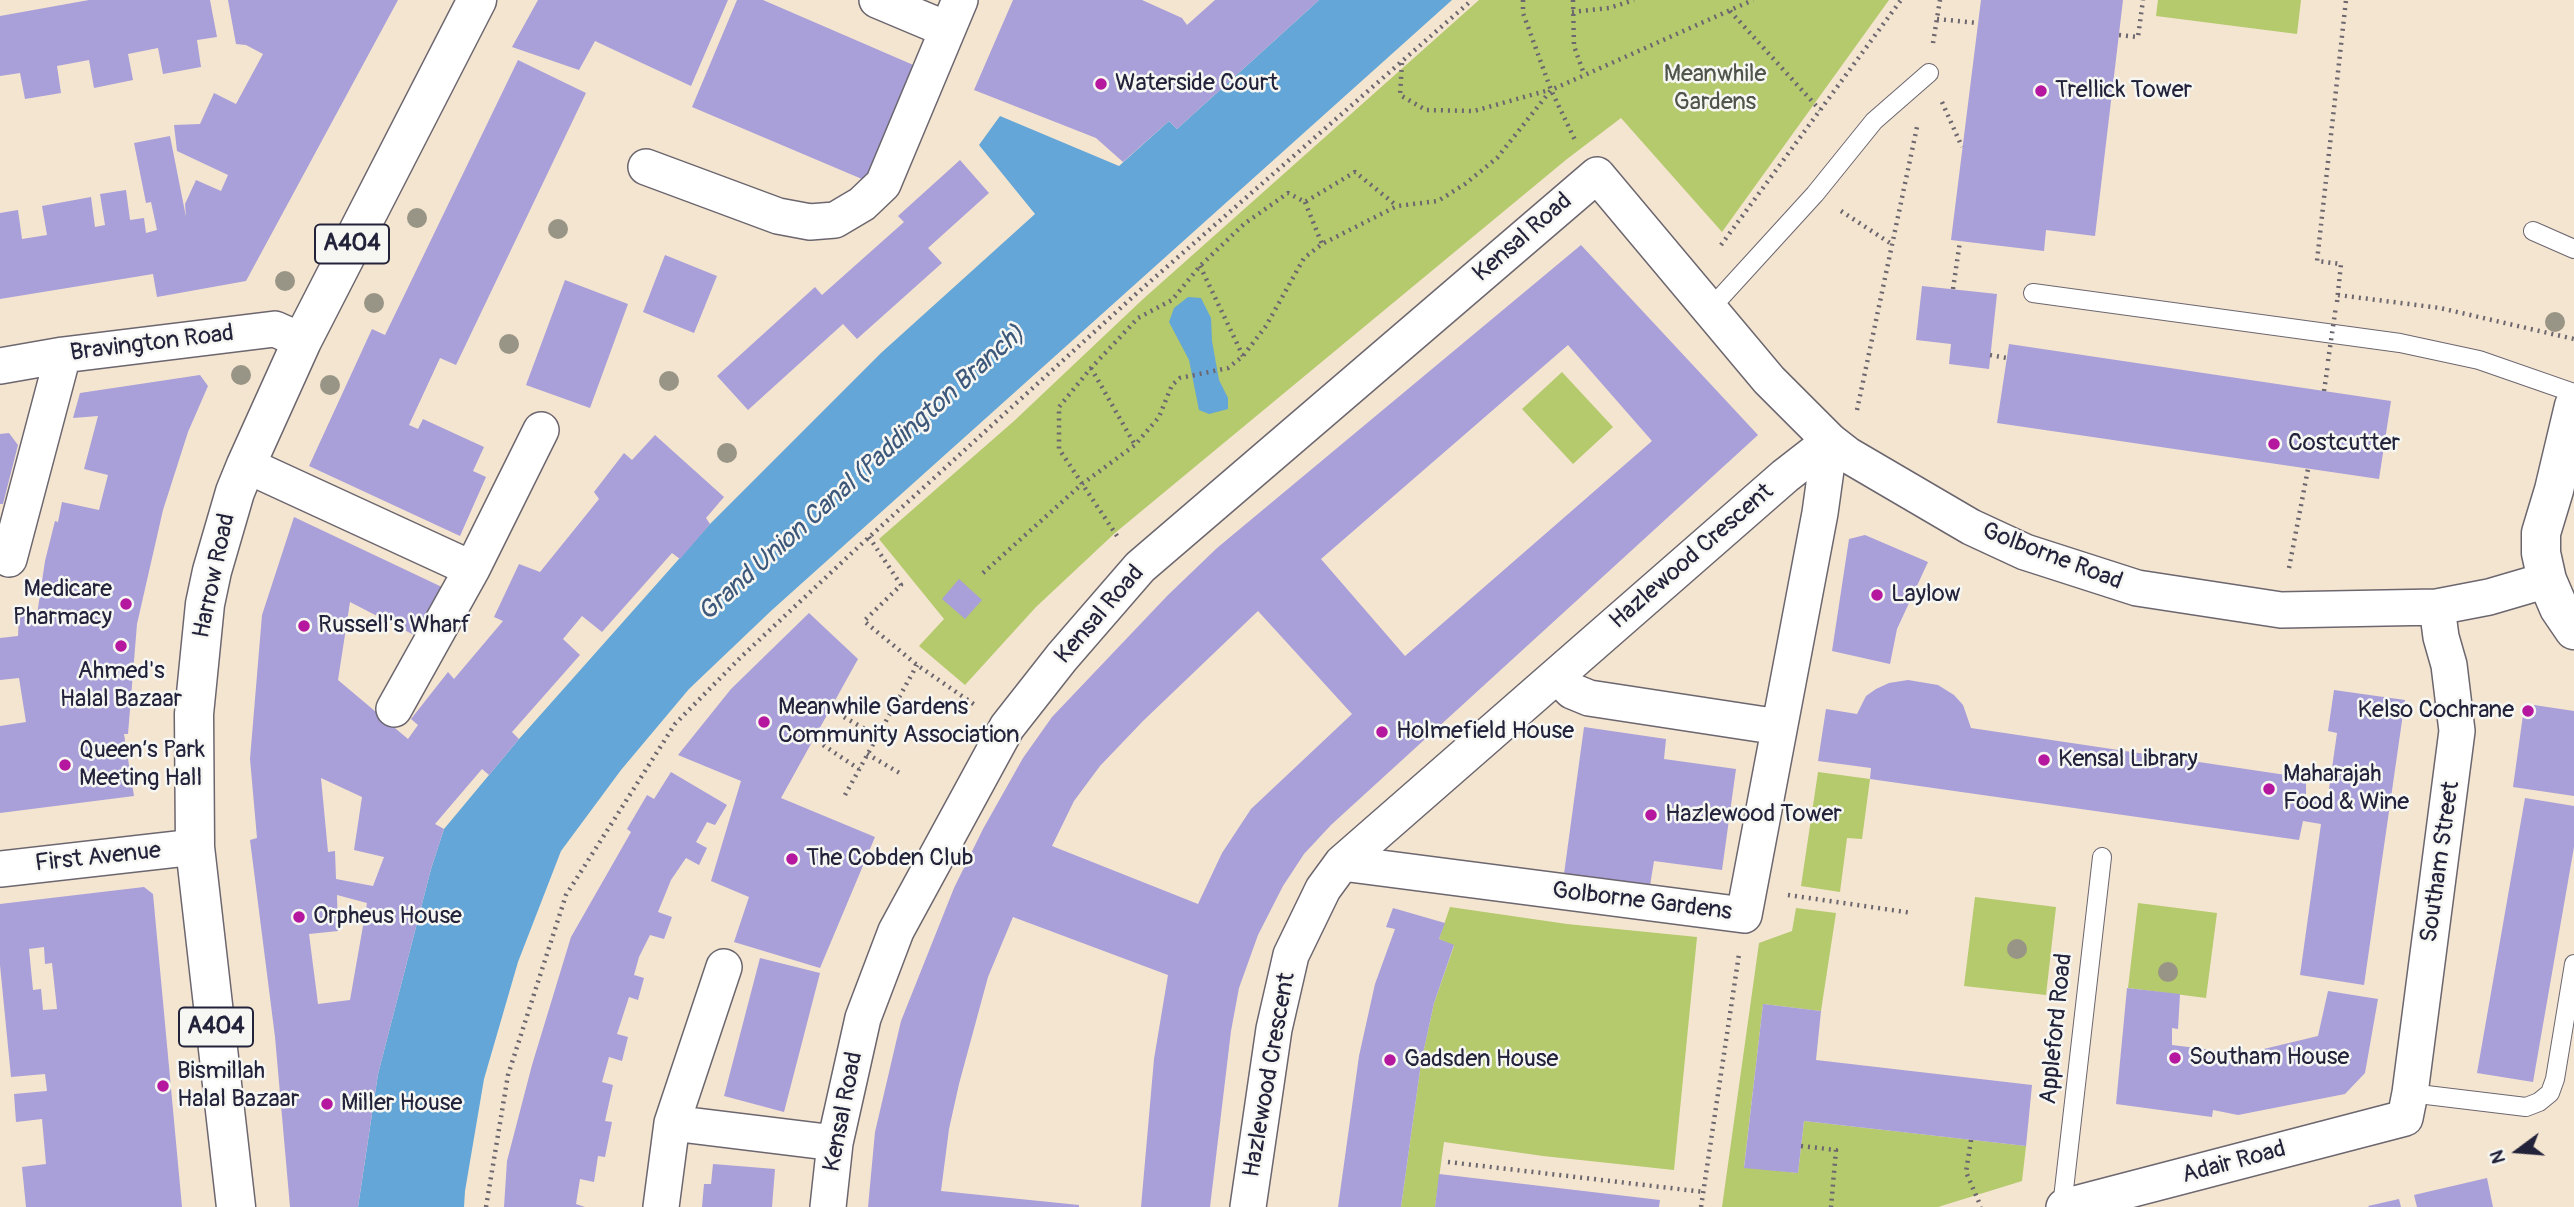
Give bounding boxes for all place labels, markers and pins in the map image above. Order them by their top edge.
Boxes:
place label: Waterside Court [1115,70,1278,98]
marker: Waterside Court [1093,76,1109,92]
place label: Trellick Tower [2055,77,2192,105]
marker: Trellick Tower [2033,83,2049,99]
place label: Costcutter [2288,430,2400,458]
marker: Costcutter [2266,436,2282,452]
place label: Medicare Pharmacy [13,576,112,632]
place label: Laylow [1891,581,1961,609]
marker: Laylow [1869,587,1885,603]
marker: Medicare Pharmacy [118,596,134,612]
place label: Russell's Wharf [318,612,471,640]
marker: Russell's Wharf [296,618,312,634]
marker: Ahmed's Halal Bazaar [113,638,129,654]
place label: Ahmed's Halal Bazaar [60,658,182,714]
place label: Meanwhile Gardens Community Association [778,694,1020,750]
place label: Kelso Cochrane [2358,697,2514,725]
marker: Kelso Cochrane [2520,703,2536,719]
marker: Meanwhile Gardens Community Association [756,714,772,730]
place label: Holmefield House [1396,718,1574,746]
marker: Holmefield House [1374,724,1390,740]
place label: Queen’s Park Meeting Hall [79,737,205,793]
place label: Kensal Library [2058,746,2198,774]
marker: Kensal Library [2036,752,2052,768]
marker: Queen’s Park Meeting Hall [57,757,73,773]
place label: Maharajah Food & Wine [2283,761,2409,817]
marker: Maharajah Food & Wine [2261,781,2277,797]
place label: Hazlewood Tower [1665,801,1842,829]
marker: Hazlewood Tower [1643,807,1659,823]
place label: The Cobden Club [806,845,974,873]
marker: The Cobden Club [784,851,800,867]
place label: Orpheus House [313,903,462,931]
marker: Orpheus House [291,909,307,925]
place label: Southam House [2189,1044,2349,1072]
place label: Gadsden House [1404,1046,1558,1074]
marker: Southam House [2167,1050,2183,1066]
marker: Gadsden House [1382,1052,1398,1068]
place label: Bismillah Halal Bazaar [177,1058,299,1114]
marker: Bismillah Halal Bazaar [155,1078,171,1094]
place label: Miller House [341,1090,462,1118]
marker: Miller House [319,1096,335,1112]

